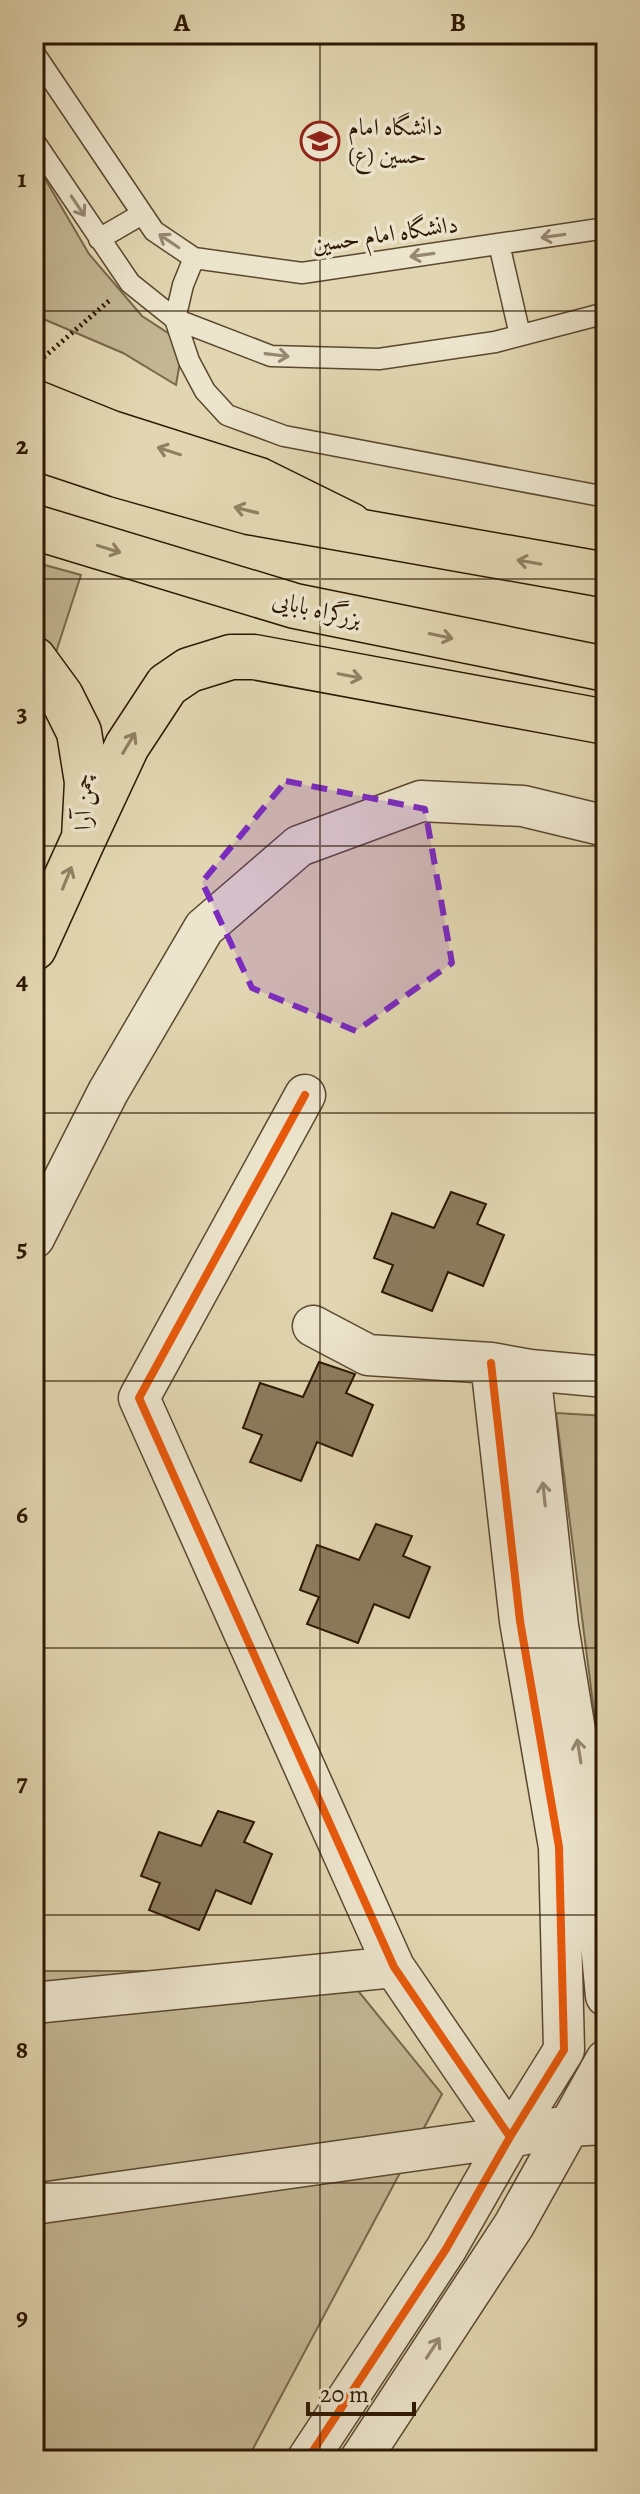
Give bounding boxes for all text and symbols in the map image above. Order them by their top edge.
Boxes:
text: A [173,5,191,40]
text: B [450,5,466,40]
place label: دانشگاه امام حسین (ع) [348,111,443,175]
school or university icon: دانشگاه امام حسین (ع) [299,120,341,162]
text: 1 [17,161,27,196]
one-way arrow [69,194,86,216]
street label: دانشگاه امام حسین [310,208,461,265]
one-way arrow [540,229,566,244]
one-way arrow [159,233,181,250]
one-way arrow [410,248,435,263]
one-way arrow [264,347,290,362]
text: 2 [16,428,29,463]
one-way arrow [157,443,182,458]
one-way arrow [233,502,259,517]
one-way arrow [95,542,121,557]
one-way arrow [517,554,542,569]
street label: بزرگراه بابایی [269,583,365,635]
one-way arrow [428,630,453,645]
one-way arrow [336,669,362,684]
text: 3 [16,695,28,730]
one-way arrow [121,732,137,755]
street label: چمن آرا [67,773,99,831]
one-way arrow [61,866,76,891]
text: 4 [16,963,28,998]
text: 5 [16,1230,28,1265]
one-way arrow [536,1481,551,1508]
text: 6 [16,1497,28,1532]
one-way arrow [570,1739,585,1764]
text: 7 [16,1765,28,1800]
text: 8 [16,2032,28,2067]
text: 9 [16,2299,28,2334]
one-way arrow [426,2337,442,2360]
scale bar [308,2366,414,2416]
text: 20 m [320,2378,369,2410]

